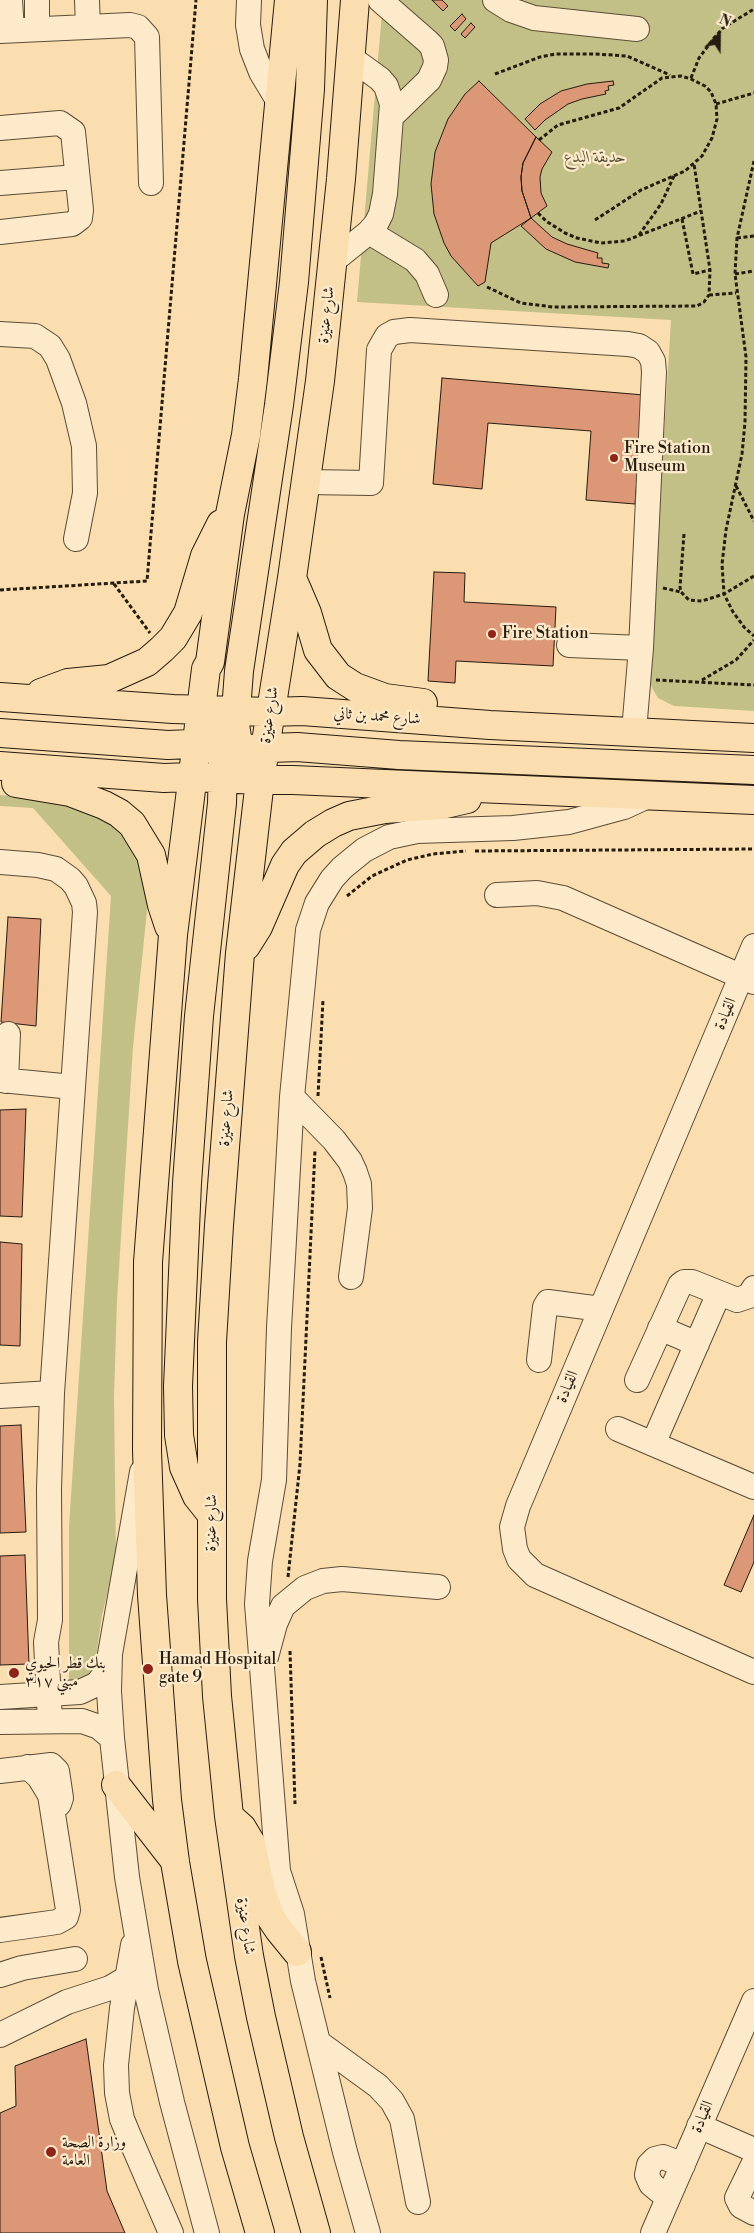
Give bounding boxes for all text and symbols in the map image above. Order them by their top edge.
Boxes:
north arrow [694,10,744,60]
text: N [716,11,733,32]
park label: حديقة البدع [564,148,626,168]
street label: شارع عنيزة [314,286,340,344]
place label: Fire Station Museum [624,439,710,477]
marker: Fire Station Museum [608,452,620,464]
place label: Fire Station [502,624,588,644]
marker: Fire Station [486,628,498,640]
street label: شارع عنيزة [257,685,283,745]
street label: شارع محمد بن ثاني [333,704,421,730]
street label: القيادة [711,995,741,1033]
street label: شارع عنيزة [215,1089,239,1147]
street label: القيادة [553,1368,583,1406]
street label: شارع عنيزة [202,1494,222,1552]
place label: Hamad Hospital gate 9 [159,1650,276,1688]
place label: بنك قطر الحيوي مبني ٣١٧ [25,1654,106,1692]
marker: Hamad Hospital gate 9 [141,1662,155,1676]
marker: بنك قطر الحيوي مبني ٣١٧ [7,1666,21,1680]
street label: شارع عنيزة [232,1896,258,1956]
street label: القيادة [688,2098,718,2136]
place label: وزارة الصحة العامة [62,2133,126,2171]
marker: وزارة الصحة العامة [44,2145,58,2159]

